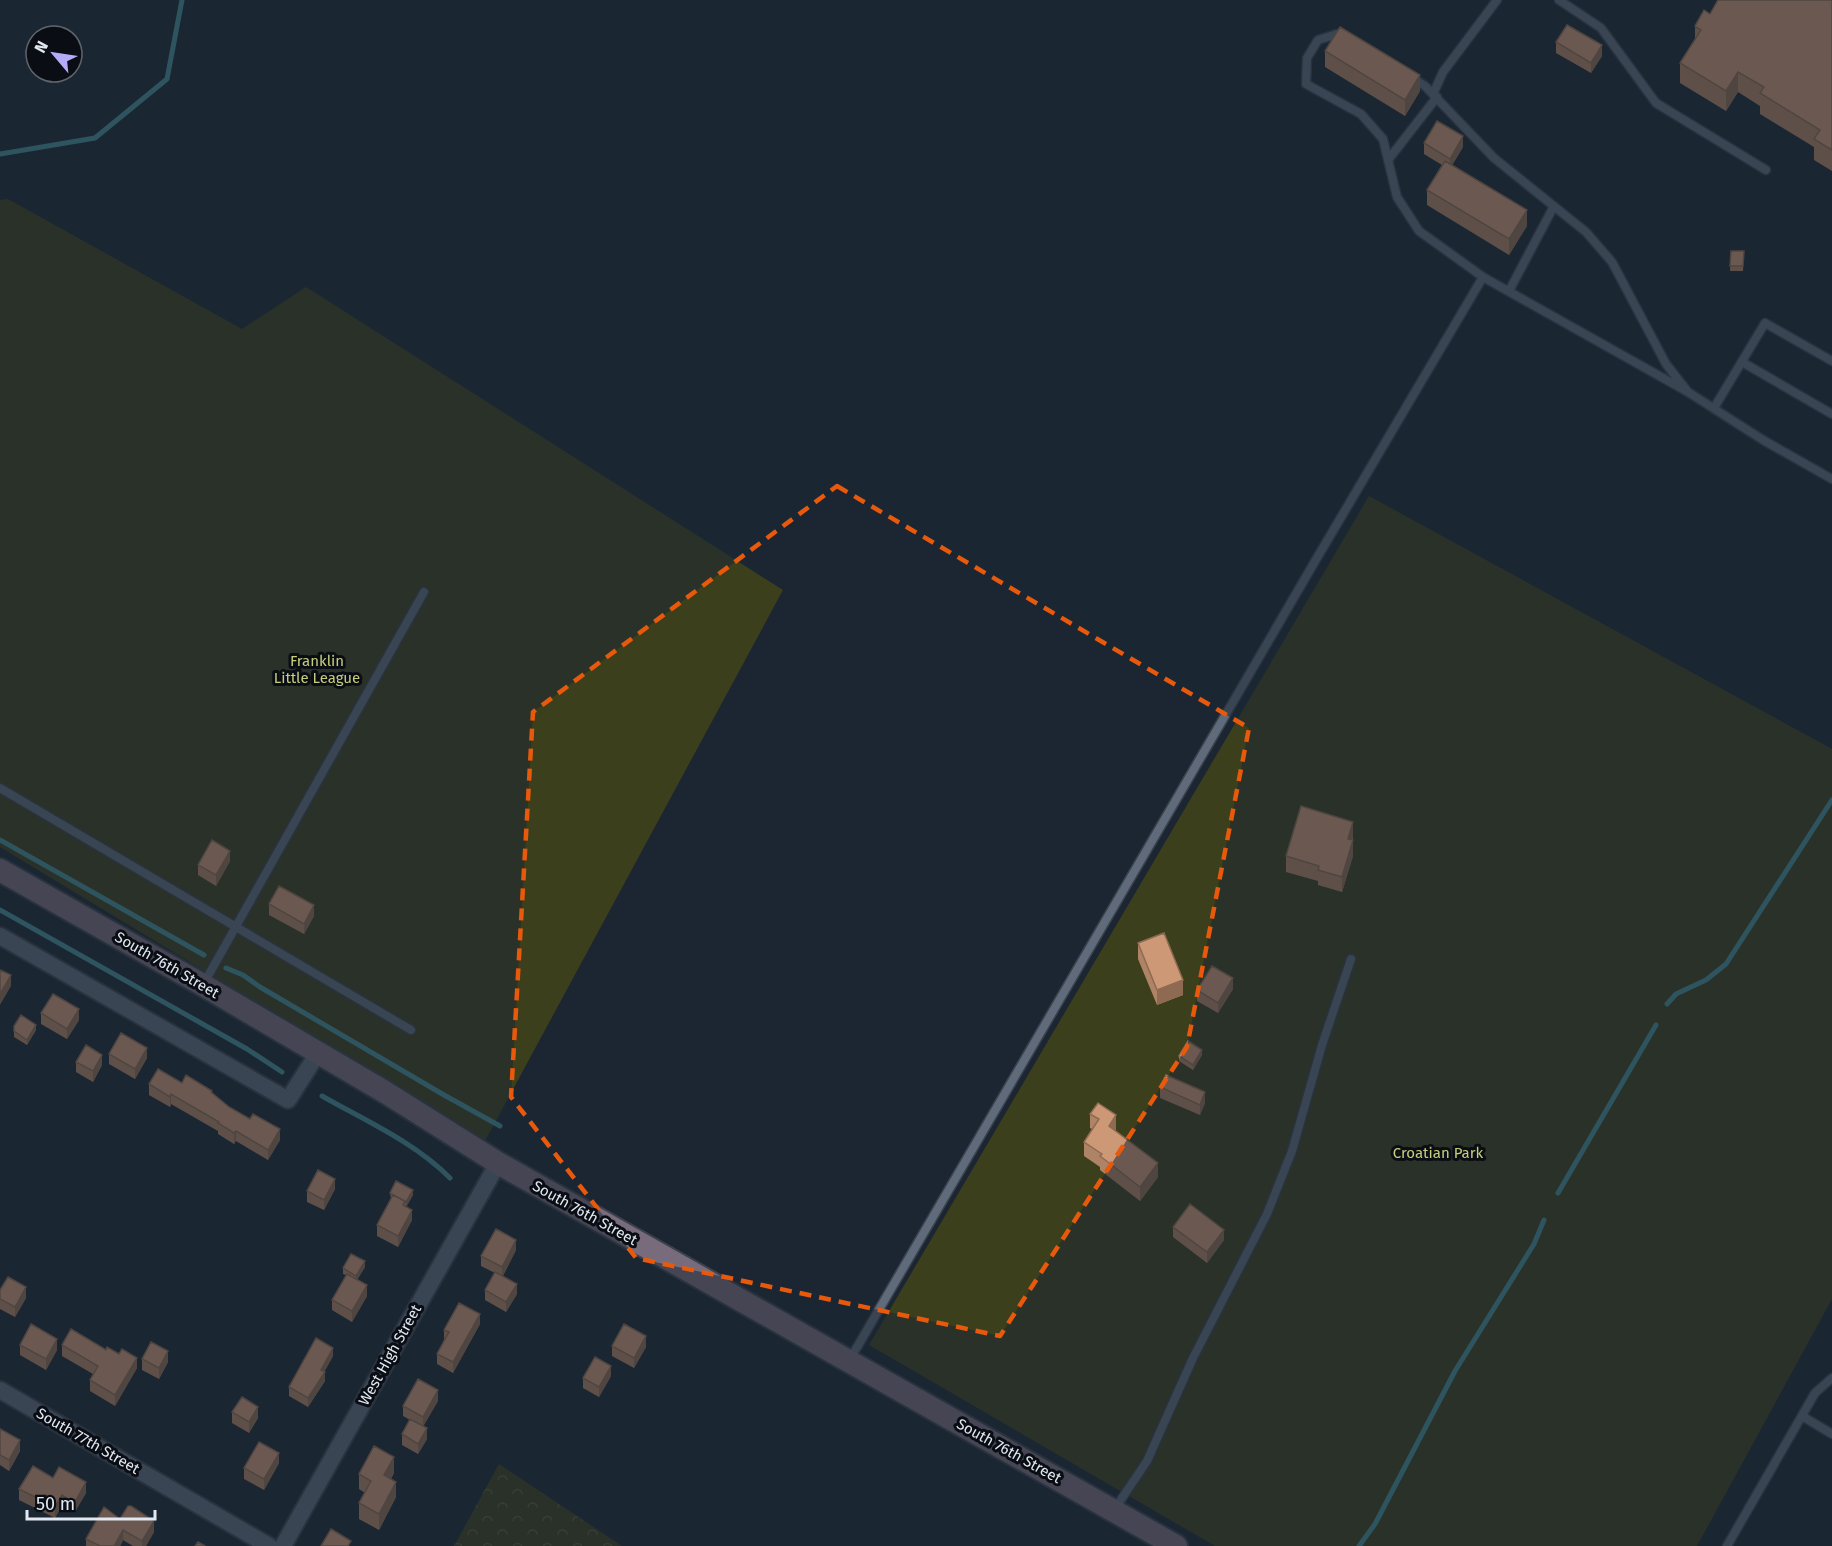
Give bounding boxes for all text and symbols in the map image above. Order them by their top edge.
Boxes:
north arrow [24,24,84,84]
text: N [30,38,52,56]
park label: Franklin Little League [274,652,360,687]
street label: South 76th Street [112,928,223,1002]
park label: Croatian Park [1393,1144,1484,1162]
street label: South 76th Street [529,1177,641,1250]
street label: West High Street [355,1301,425,1409]
street label: South 77th Street [33,1404,143,1478]
street label: South 76th Street [953,1415,1065,1488]
scale bar [27,1483,154,1521]
text: 50 m [36,1493,75,1515]

